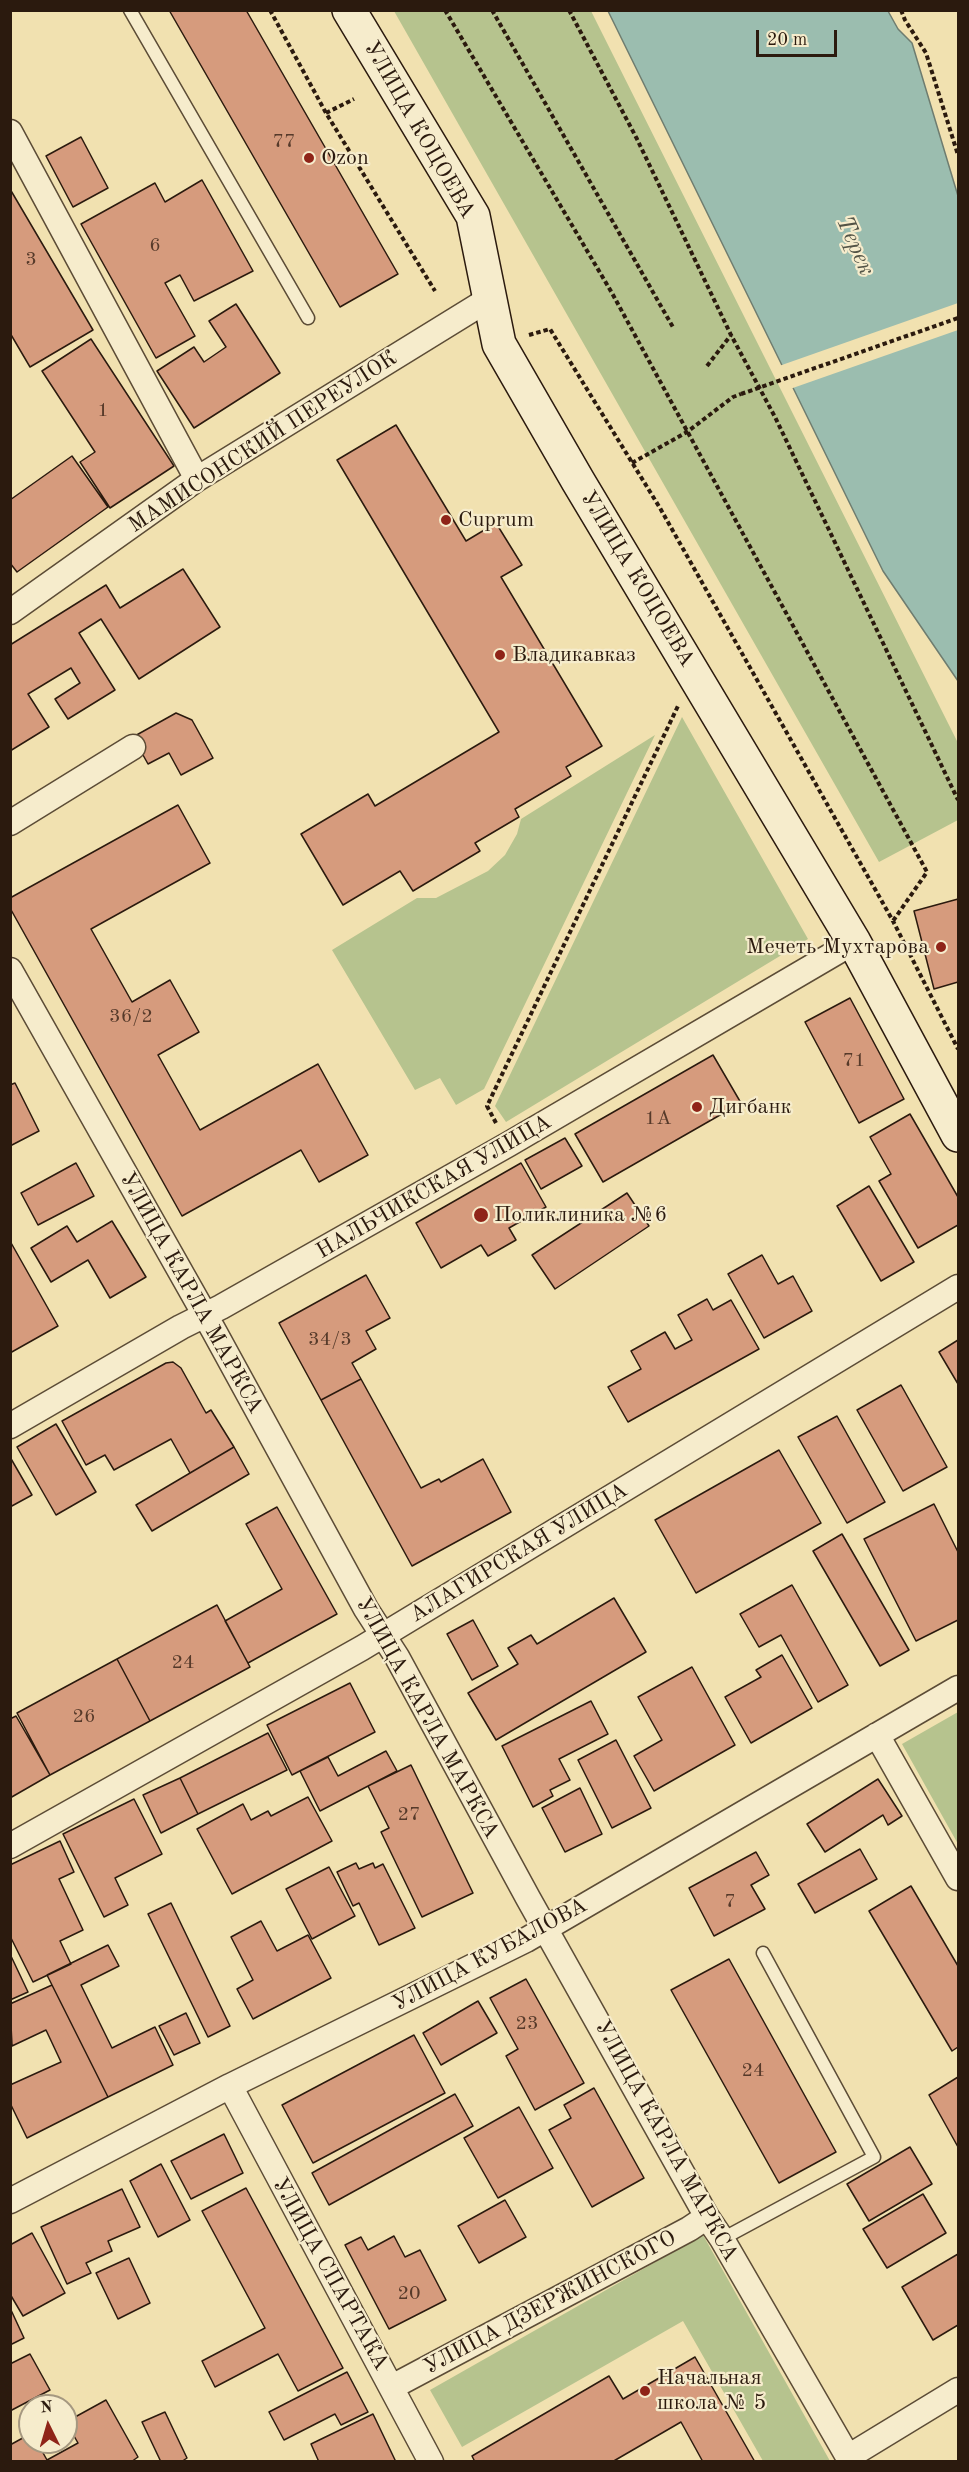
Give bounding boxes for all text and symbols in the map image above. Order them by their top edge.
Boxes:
scale bar [759,18,840,56]
text: 20 m [767,31,807,49]
street label: УЛИЦА КОЦОЕВА [357,37,481,223]
house number: 77 [272,130,296,154]
place label: Ozon [321,145,369,171]
marker: Ozon [302,151,316,165]
water label: Терек [829,212,881,280]
house number: 6 [149,234,161,258]
house number: 3 [25,248,37,272]
street label: МАМИСОНСКИЙ ПЕРЕУЛОК [124,345,402,539]
house number: 1 [97,399,109,423]
street label: УЛИЦА КОЦОЕВА [574,486,700,672]
place label: Cuprum [458,507,534,533]
marker: Cuprum [439,513,453,527]
place label: Владикавказ [512,642,636,668]
marker: Владикавказ [493,648,507,662]
place label: Мечеть Мухтарова [746,934,929,960]
marker: Мечеть Мухтарова [934,940,948,954]
house number: 36/2 [109,1005,153,1029]
house number: 71 [842,1049,866,1073]
place label: Дигбанк [709,1094,792,1120]
marker: Дигбанк [690,1100,704,1114]
house number: 1А [645,1107,671,1131]
street label: НАЛЬЧИКСКАЯ УЛИЦА [312,1109,556,1265]
street label: УЛИЦА КАРЛА МАРКСА [113,1168,269,1418]
place label: Поликлиника №6 [494,1202,667,1228]
marker: Поликлиника №6 [472,1206,490,1224]
house number: 34/3 [308,1328,352,1352]
street label: АЛАГИРСКАЯ УЛИЦА [405,1477,633,1629]
street label: УЛИЦА КАРЛА МАРКСА [349,1593,505,1843]
house number: 24 [171,1651,195,1675]
house number: 26 [72,1705,96,1729]
house number: 27 [397,1803,421,1827]
house number: 7 [724,1890,736,1914]
street label: УЛИЦА КУБАЛОВА [388,1892,592,2018]
house number: 23 [515,2012,539,2036]
street label: УЛИЦА КАРЛА МАРКСА [588,2016,744,2266]
house number: 24 [741,2059,765,2083]
street label: УЛИЦА СПАРТАКА [266,2173,394,2375]
street label: УЛИЦА ДЗЕРЖИНСКОГО [419,2225,681,2381]
house number: 20 [397,2282,421,2306]
place label: Начальная школа № 5 [657,2365,766,2416]
marker: Начальная школа № 5 [638,2384,652,2398]
north arrow [18,2394,78,2454]
text: N [40,2400,53,2417]

